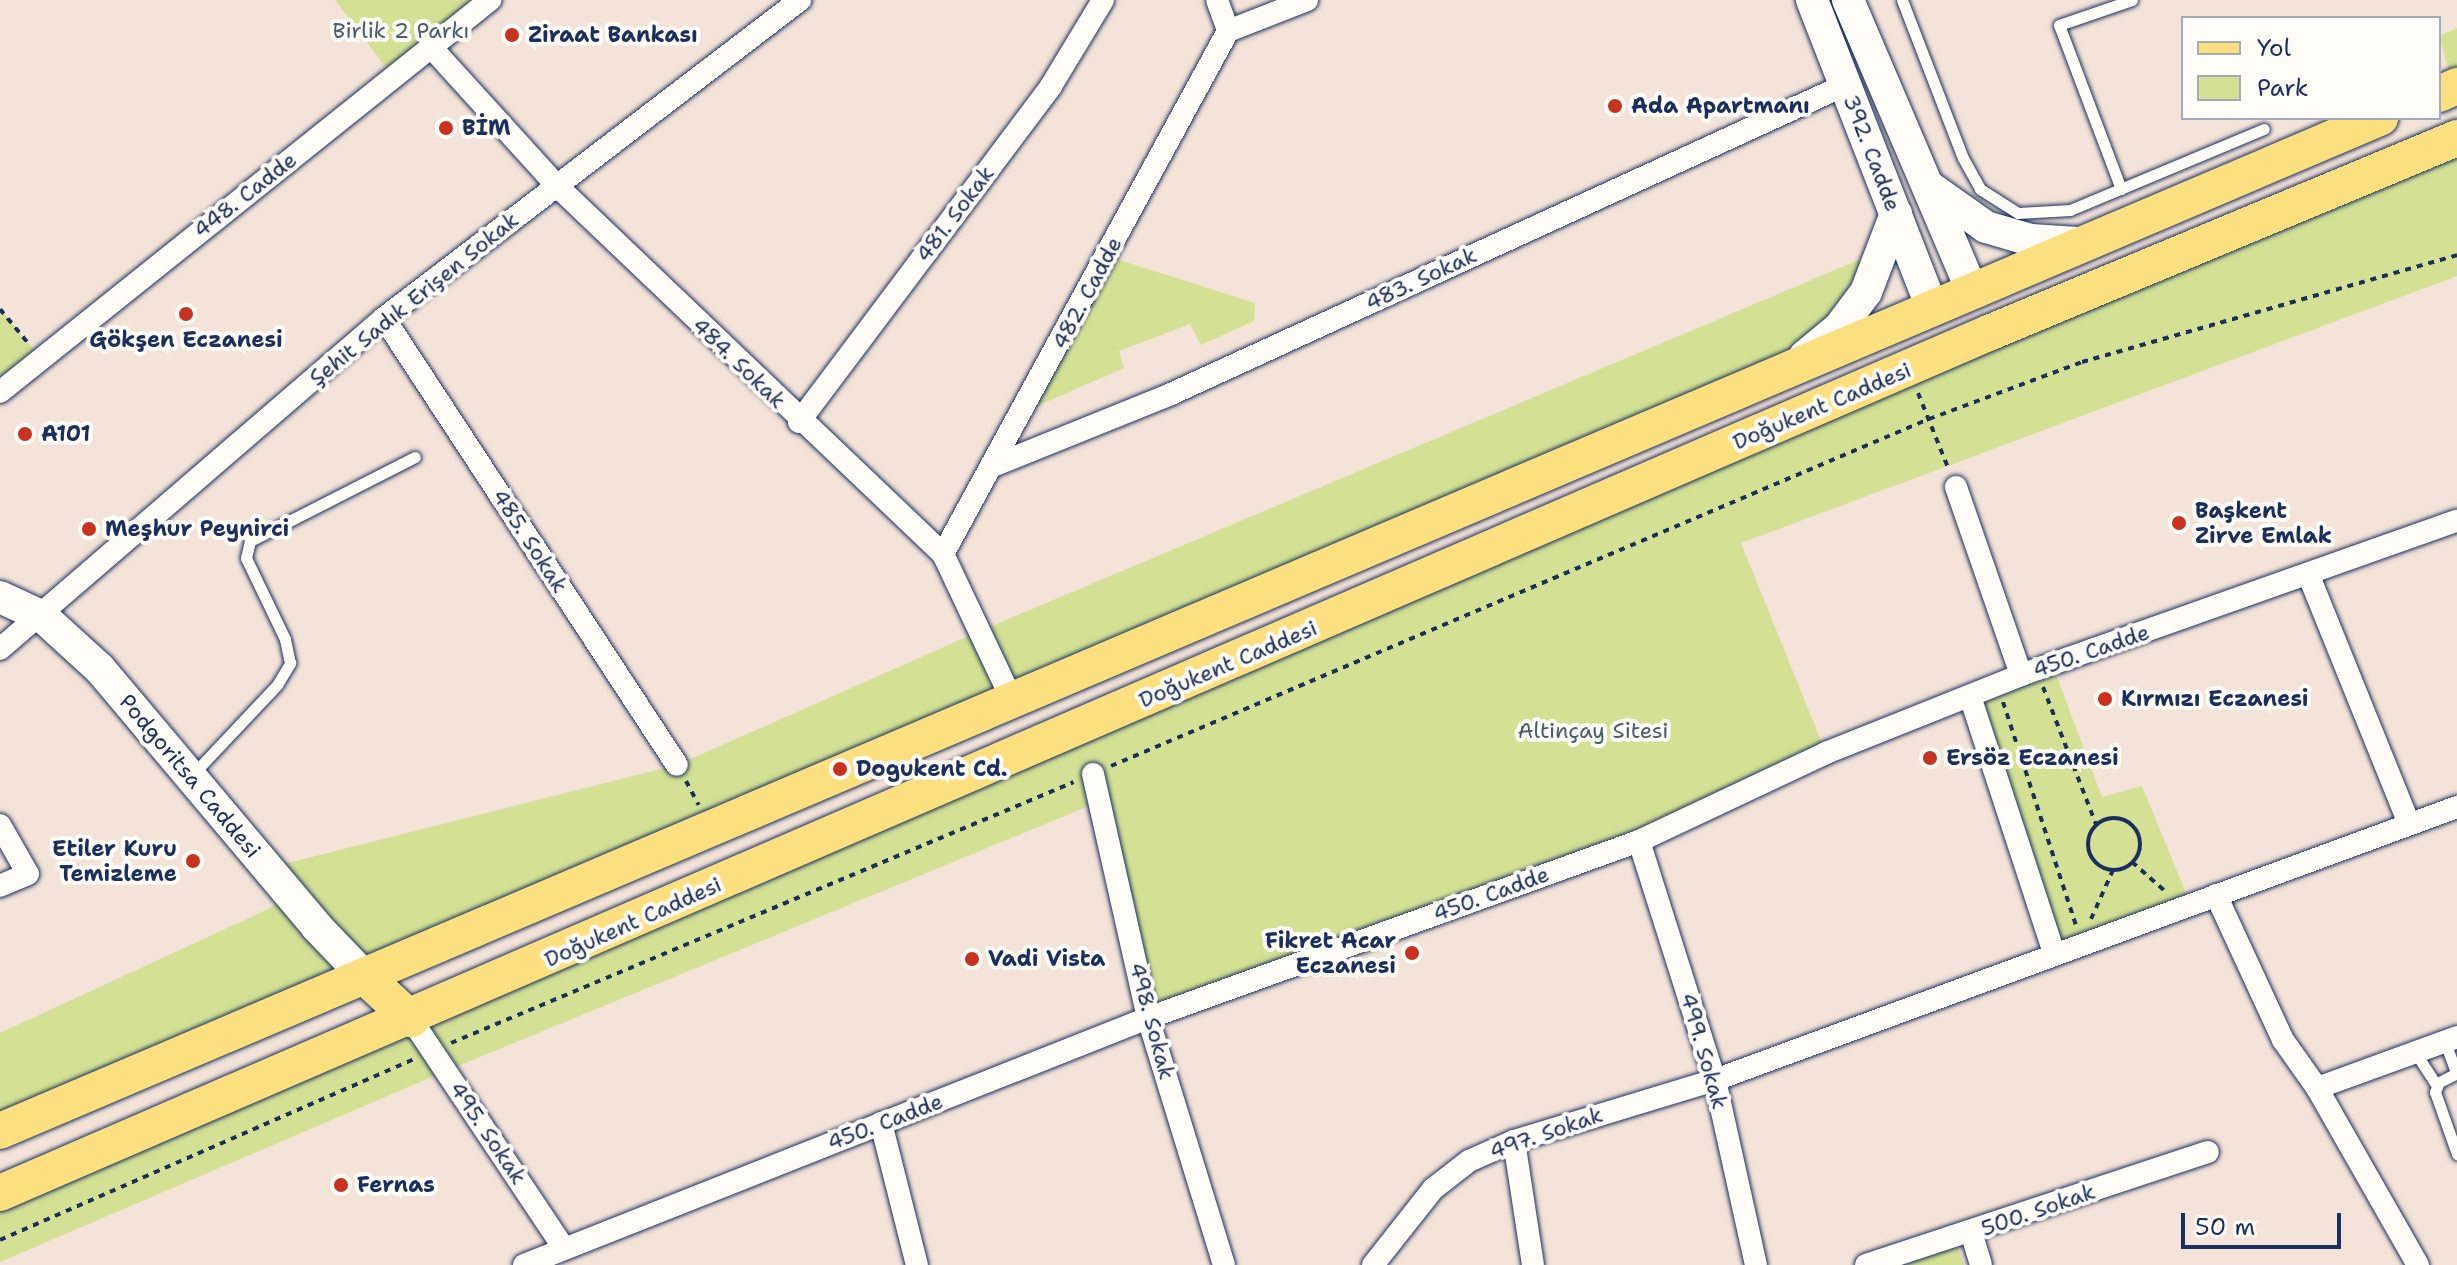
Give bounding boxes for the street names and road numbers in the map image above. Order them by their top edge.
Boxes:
street label: 392. Cadde [1838,91,1906,215]
street label: 448. Cadde [188,147,302,243]
street label: 481. Sokak [910,161,1000,267]
street label: Şehit Sadık Erişen Sokak [304,206,524,392]
street label: 482. Cadde [1046,232,1128,354]
street label: 483. Sokak [1361,242,1481,316]
street label: 484. Sokak [687,312,791,414]
street label: Doğukent Caddesi [1729,357,1915,455]
street label: 485. Sokak [487,484,573,598]
street label: Doğukent Caddesi [1135,615,1321,713]
street label: 450. Cadde [2029,619,2153,683]
street label: Podgoritsa Caddesi [114,689,266,863]
street label: 450. Cadde [1429,861,1553,927]
street label: Doğukent Caddesi [540,871,726,973]
street label: 498. Sokak [1124,960,1180,1082]
street label: 499. Sokak [1675,990,1733,1112]
street label: 495. Sokak [444,1077,532,1189]
street label: 450. Cadde [823,1088,947,1156]
street label: 497. Sokak [1486,1101,1606,1165]
street label: 500. Sokak [1978,1178,2098,1242]

